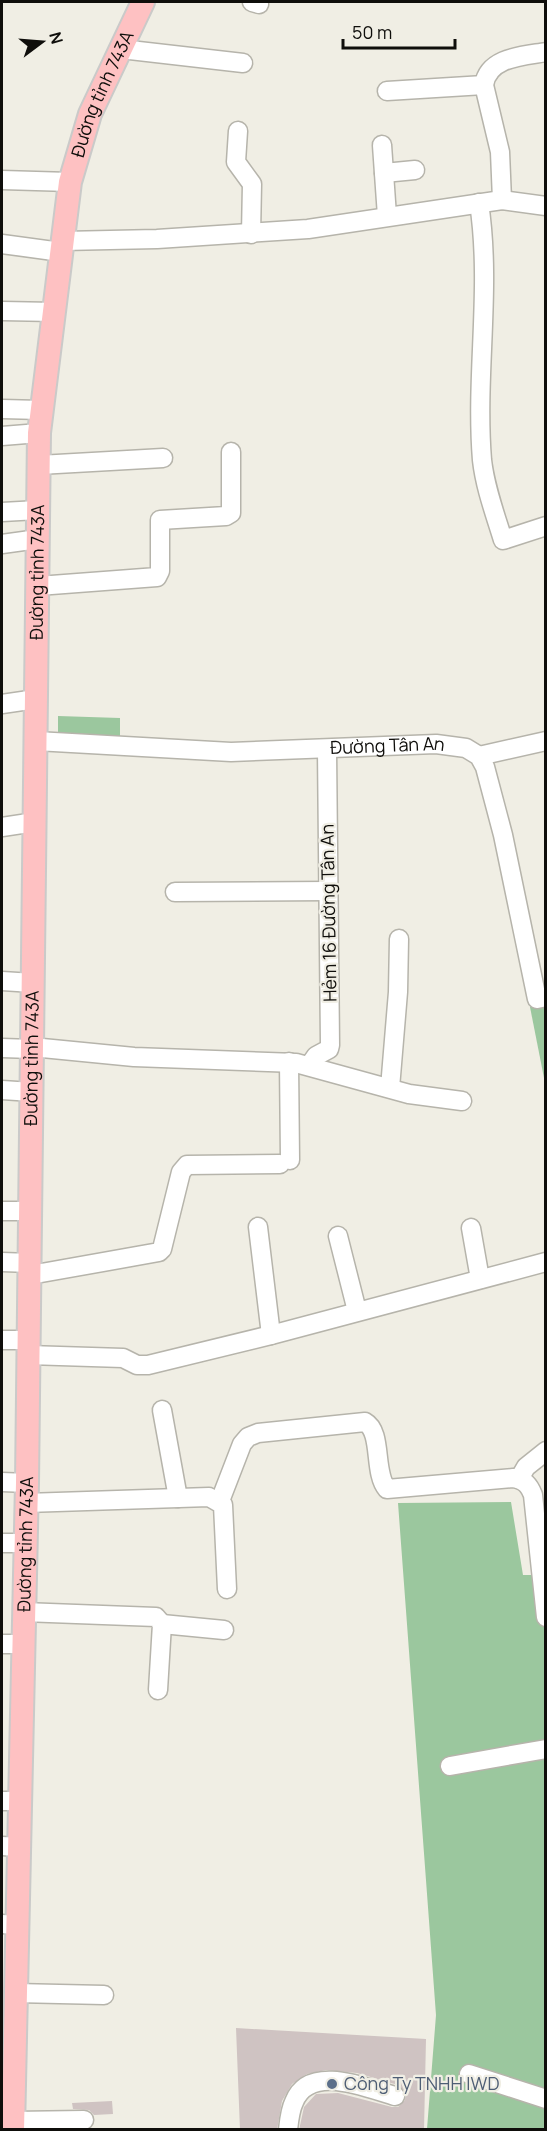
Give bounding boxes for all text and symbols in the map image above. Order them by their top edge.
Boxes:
north arrow [12,12,72,72]
scale bar [343,12,456,50]
text: 50 m [352,20,392,44]
street label: Đường tỉnh 743A [65,26,139,160]
text: N [44,29,69,46]
street label: Đường tỉnh 743A [24,504,49,640]
street label: Đường Tân An [330,731,446,759]
street label: Hẻm 16 Đường Tân An [314,824,342,1002]
street label: Đường tỉnh 743A [18,990,44,1126]
street label: Đường tỉnh 743A [11,1476,38,1612]
place label: Công Ty TNHH IWD [344,2071,499,2095]
marker: Công Ty TNHH IWD [325,2077,339,2091]

